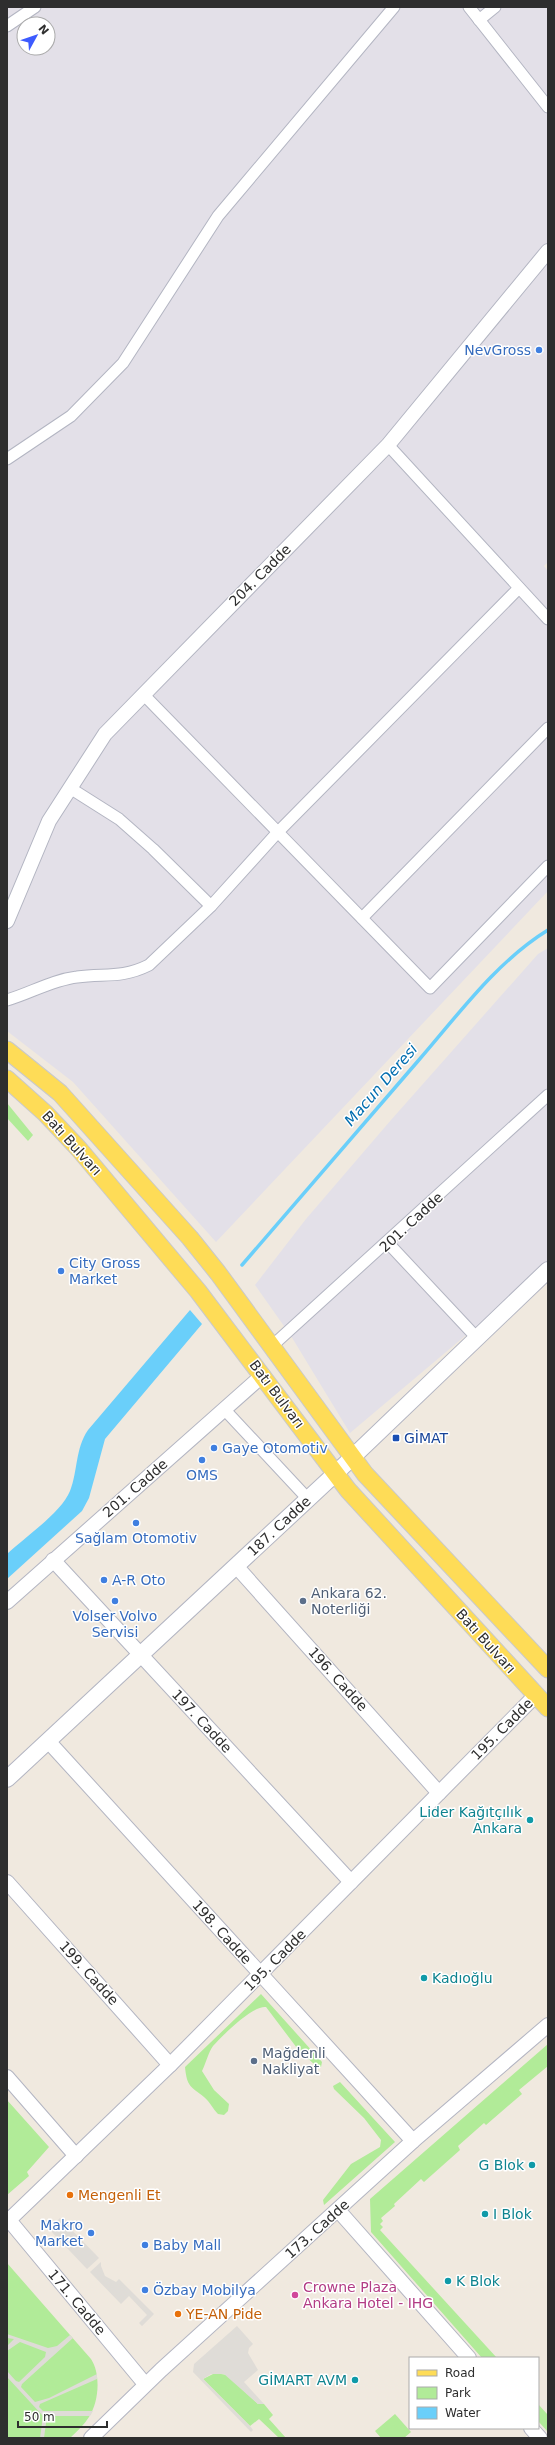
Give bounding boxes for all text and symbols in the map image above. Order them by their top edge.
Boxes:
north arrow [16,16,56,56]
text: N [35,22,51,38]
place label: NevGross [464,342,531,358]
marker: NevGross [534,345,544,355]
street label: 204. Cadde [226,541,294,609]
water label: Macun Deresi [341,1040,422,1130]
street label: Batı Bulvarı [39,1108,105,1178]
street label: 201. Cadde [376,1189,446,1255]
place label: City Gross Market [69,1255,140,1287]
marker: City Gross Market [56,1266,66,1276]
street label: Batı Bulvarı [246,1357,308,1431]
place label: GİMAT [404,1429,449,1446]
marker: GİMAT [391,1433,401,1443]
place label: Gaye Otomotiv [222,1440,328,1456]
marker: Gaye Otomotiv [209,1443,219,1453]
marker: OMS [197,1455,207,1465]
street label: 201. Cadde [99,1456,171,1520]
place label: OMS [186,1467,218,1483]
street label: 187. Cadde [244,1493,314,1559]
marker: Sağlam Otomotiv [131,1518,141,1528]
place label: Sağlam Otomotiv [75,1530,197,1546]
place label: A-R Oto [112,1572,166,1588]
marker: A-R Oto [99,1575,109,1585]
place label: Ankara 62. Noterliği [311,1585,387,1617]
marker: Volser Volvo Servisi [110,1596,120,1606]
marker: Ankara 62. Noterliği [298,1596,308,1606]
street label: Batı Bulvarı [453,1606,519,1676]
place label: Volser Volvo Servisi [73,1608,157,1640]
street label: 196. Cadde [305,1644,371,1714]
street label: 197. Cadde [169,1686,235,1756]
street label: 195. Cadde [468,1695,536,1763]
place label: Lider Kağıtçılık Ankara [419,1804,523,1836]
marker: Lider Kağıtçılık Ankara [525,1815,535,1825]
street label: 198. Cadde [189,1897,255,1967]
street label: 195. Cadde [241,1926,309,1994]
street label: 199. Cadde [56,1938,122,2008]
place label: Kadıoğlu [432,1970,493,1986]
marker: Kadıoğlu [419,1973,429,1983]
place label: Mağdenli Nakliyat [262,2045,326,2077]
marker: Mağdenli Nakliyat [249,2056,259,2066]
place label: G Blok [479,2157,525,2173]
marker: G Blok [527,2160,537,2170]
place label: Mengenli Et [78,2187,161,2203]
marker: Mengenli Et [65,2190,75,2200]
street label: 173. Cadde [282,2196,352,2262]
place label: I Blok [493,2206,533,2222]
marker: I Blok [480,2209,490,2219]
place label: Makro Market [35,2217,84,2249]
marker: Makro Market [86,2228,96,2238]
place label: Baby Mall [153,2237,221,2253]
marker: Baby Mall [140,2240,150,2250]
street label: 171. Cadde [45,2266,109,2338]
place label: K Blok [456,2273,501,2289]
marker: K Blok [443,2276,453,2286]
place label: Crowne Plaza Ankara Hotel - IHG [303,2279,433,2311]
place label: Özbay Mobilya [153,2281,256,2298]
marker: Özbay Mobilya [140,2285,150,2295]
marker: Crowne Plaza Ankara Hotel - IHG [290,2290,300,2300]
place label: YE-AN Pide [185,2306,262,2322]
marker: YE-AN Pide [173,2309,183,2319]
legend [409,2357,539,2429]
text: Road [445,2366,475,2380]
place label: GİMART AVM [258,2371,347,2388]
marker: GİMART AVM [350,2375,360,2385]
text: Park [445,2386,471,2400]
scale bar [18,2403,107,2429]
text: Water [445,2406,481,2420]
text: 50 m [24,2410,55,2424]

